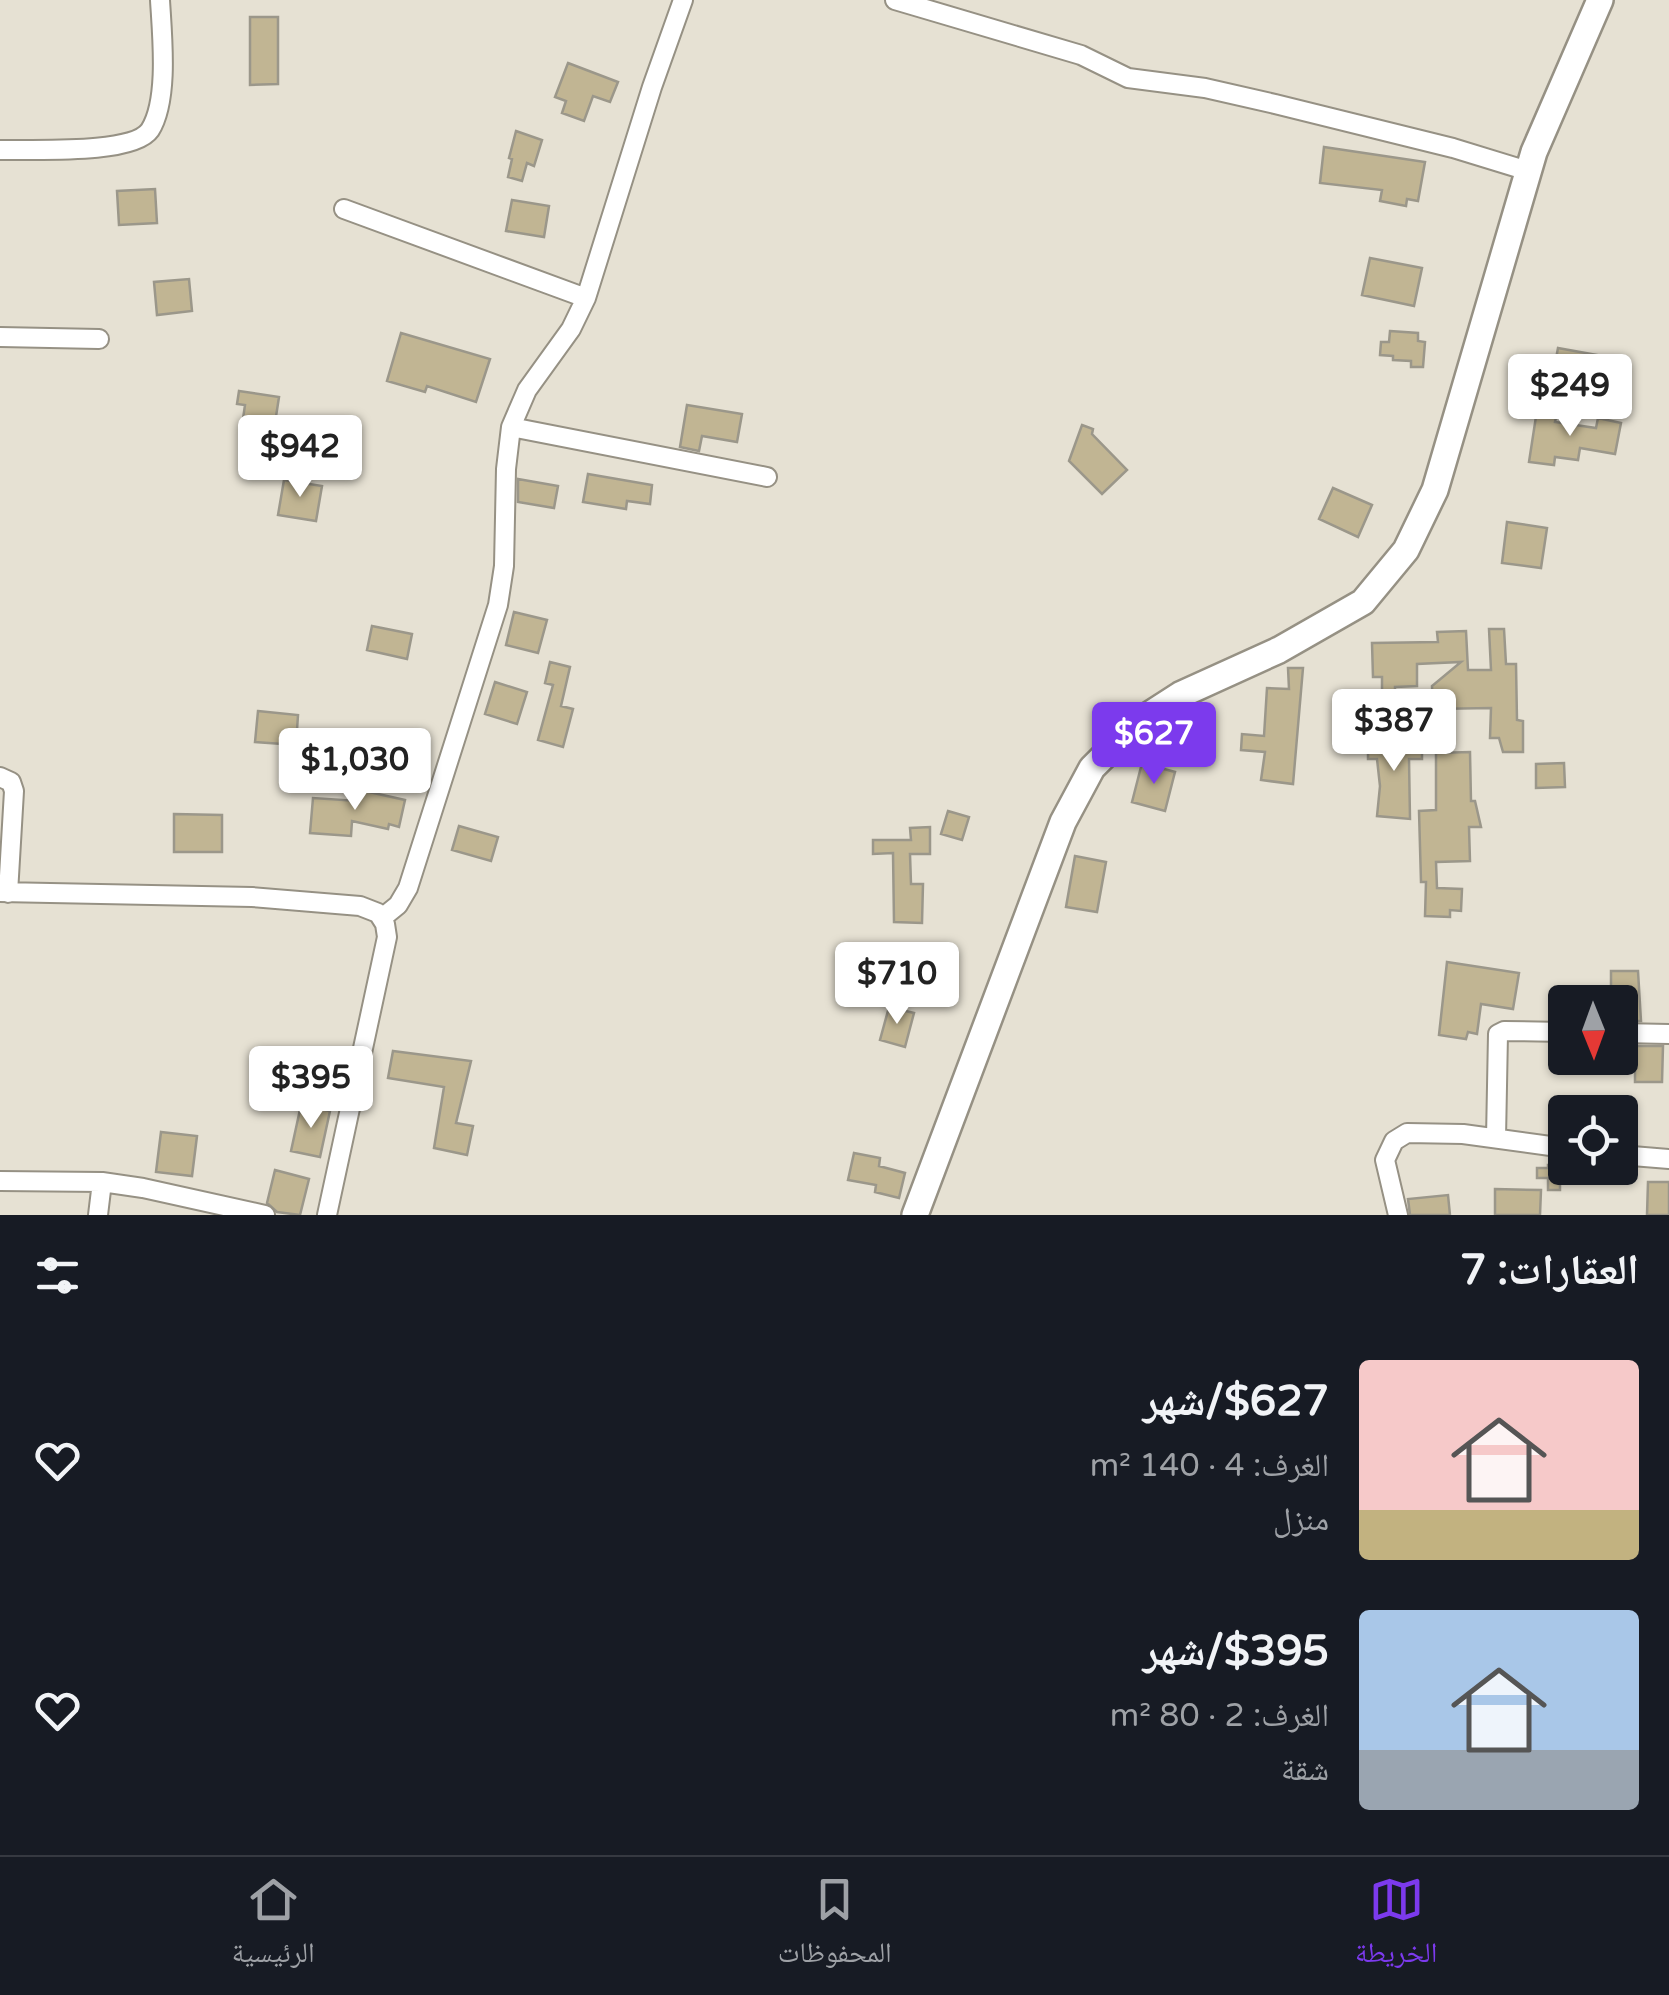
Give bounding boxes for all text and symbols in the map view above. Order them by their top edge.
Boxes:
pin: $249 [1511,354,1629,439]
text: $249 [1530,367,1610,405]
pin: $942 [241,415,359,500]
text: $942 [260,428,340,466]
pin: $387 [1335,689,1453,774]
pin: $627 [1095,702,1213,787]
text: $387 [1354,702,1434,740]
text: $627 [1114,715,1194,753]
pin: $1,030 [274,728,436,813]
text: $1,030 [301,741,409,779]
pin: $710 [838,942,956,1027]
text: $710 [857,955,937,993]
north arrow [1548,985,1638,1075]
map controls [1548,985,1638,1185]
pin: $395 [252,1046,370,1131]
text: $395 [271,1059,351,1097]
button: locate [1548,1095,1638,1185]
text: العقارات: 7 [1460,1245,1639,1296]
icon: filters [30,1248,85,1303]
text: $627/شهر [1143,1376,1329,1427]
icon: home [1439,1400,1559,1520]
icon: heart [30,1433,85,1488]
text: الغرف: 4 · 140 m² [1090,1447,1329,1485]
text: منزل [1273,1501,1329,1539]
text: $395/شهر [1143,1626,1329,1677]
icon: home [1439,1650,1559,1770]
icon: heart [30,1683,85,1738]
text: الغرف: 2 · 80 m² [1110,1697,1329,1735]
text: شقة [1281,1751,1329,1789]
tab: الرئيسية [232,1872,315,1980]
tab: المحفوظات [778,1872,892,1980]
tab: الخريطة [1355,1872,1437,1980]

